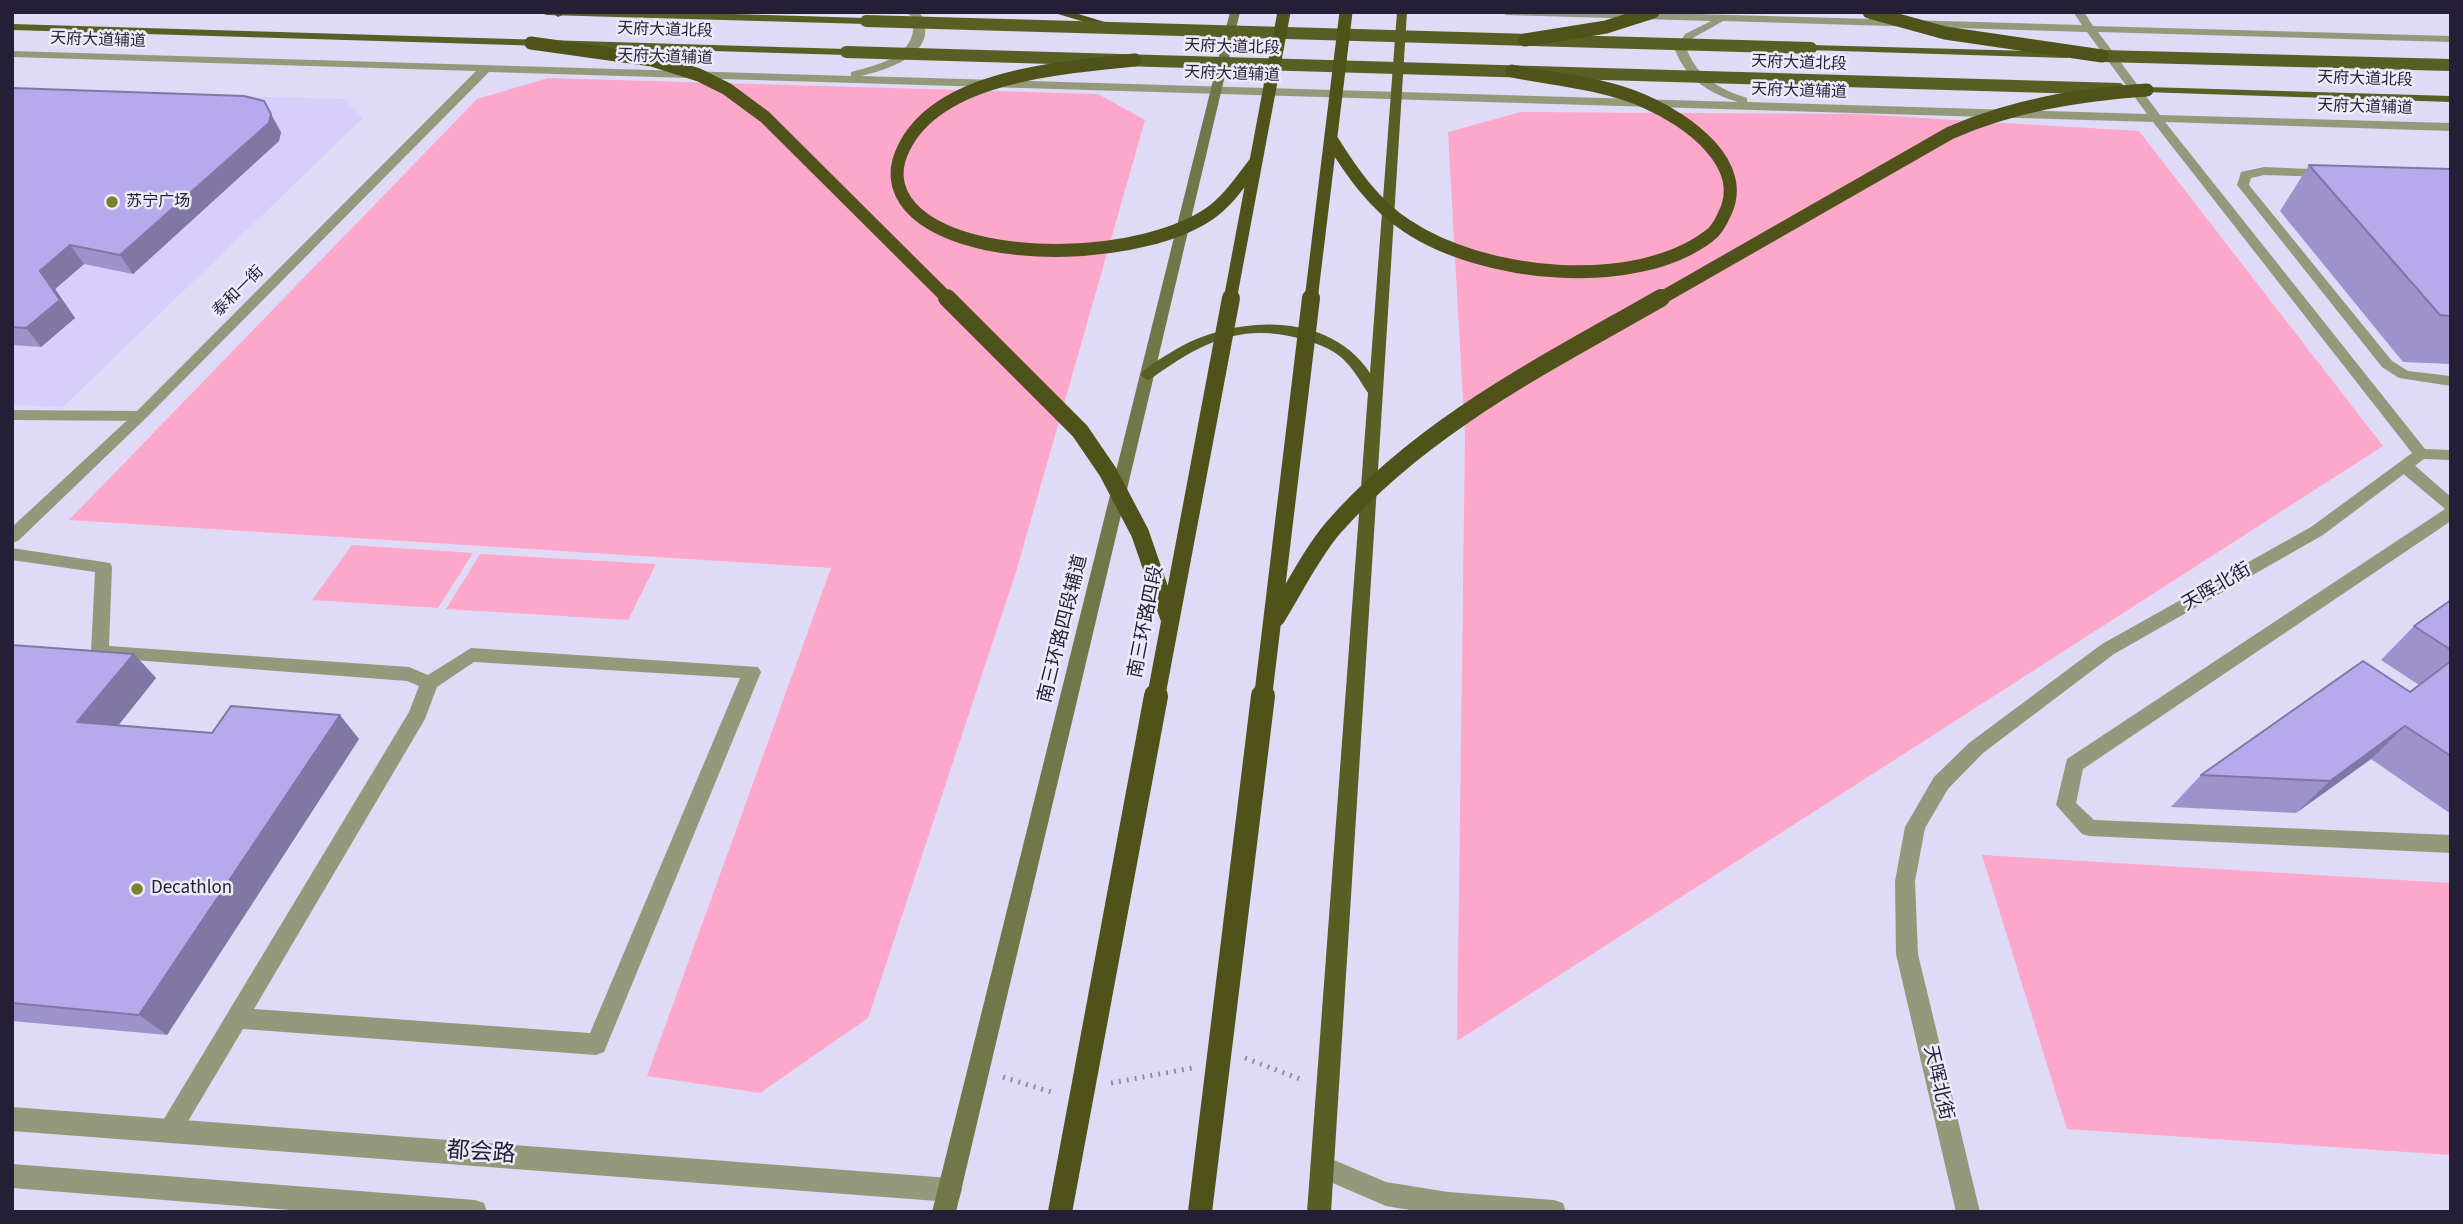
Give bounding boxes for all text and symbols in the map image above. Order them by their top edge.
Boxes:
street label: 天府大道北段 [617,20,713,42]
street label: 天府大道辅道 [50,30,146,52]
street label: 天府大道北段 [1184,37,1280,59]
street label: 天府大道辅道 [617,47,713,69]
street label: 天府大道北段 [1751,53,1847,75]
street label: 天府大道辅道 [1184,64,1280,86]
street label: 天府大道北段 [2317,69,2413,91]
street label: 天府大道辅道 [1751,81,1847,103]
street label: 天府大道辅道 [2317,97,2413,119]
place label: 苏宁广场 [126,192,190,212]
marker: 苏宁广场 [104,194,120,210]
street label: 泰和一街 [210,263,268,321]
street label: 南三环路四段辅道 [1035,552,1093,706]
street label: 天晖北街 [2178,559,2256,617]
street label: 南三环路四段 [1125,564,1169,680]
place label: Decathlon [151,878,232,900]
marker: Decathlon [129,881,145,897]
street label: 天晖北街 [1917,1043,1957,1123]
street label: 都会路 [446,1138,516,1170]

